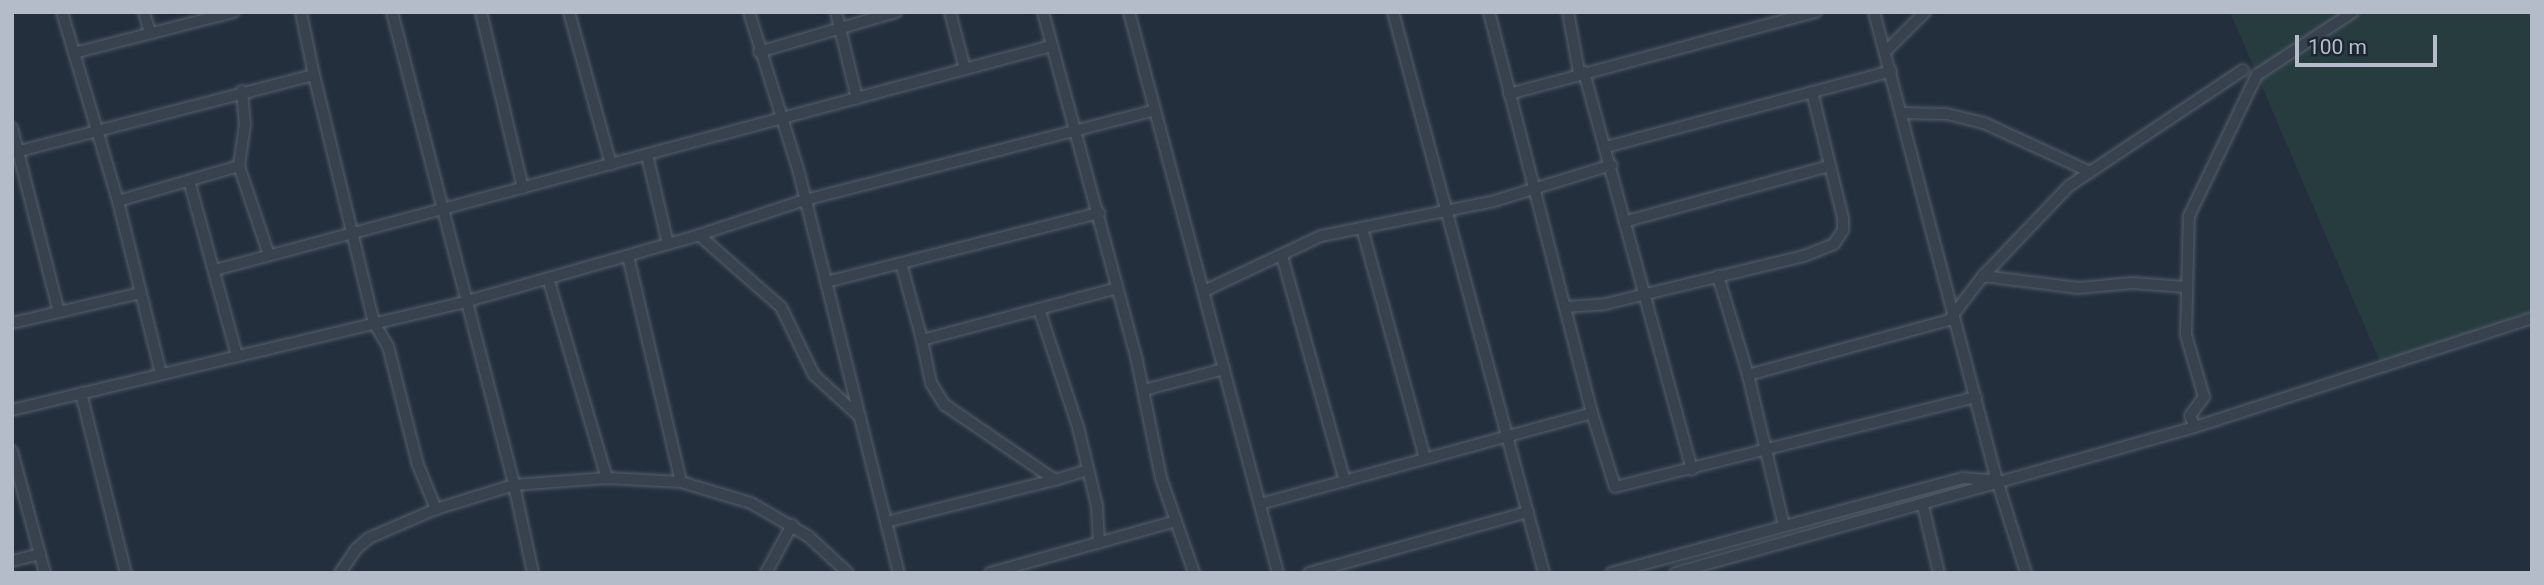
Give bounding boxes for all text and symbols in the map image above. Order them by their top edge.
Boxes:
scale bar [2299,21,2441,65]
text: 100 m [2308,35,2367,59]

